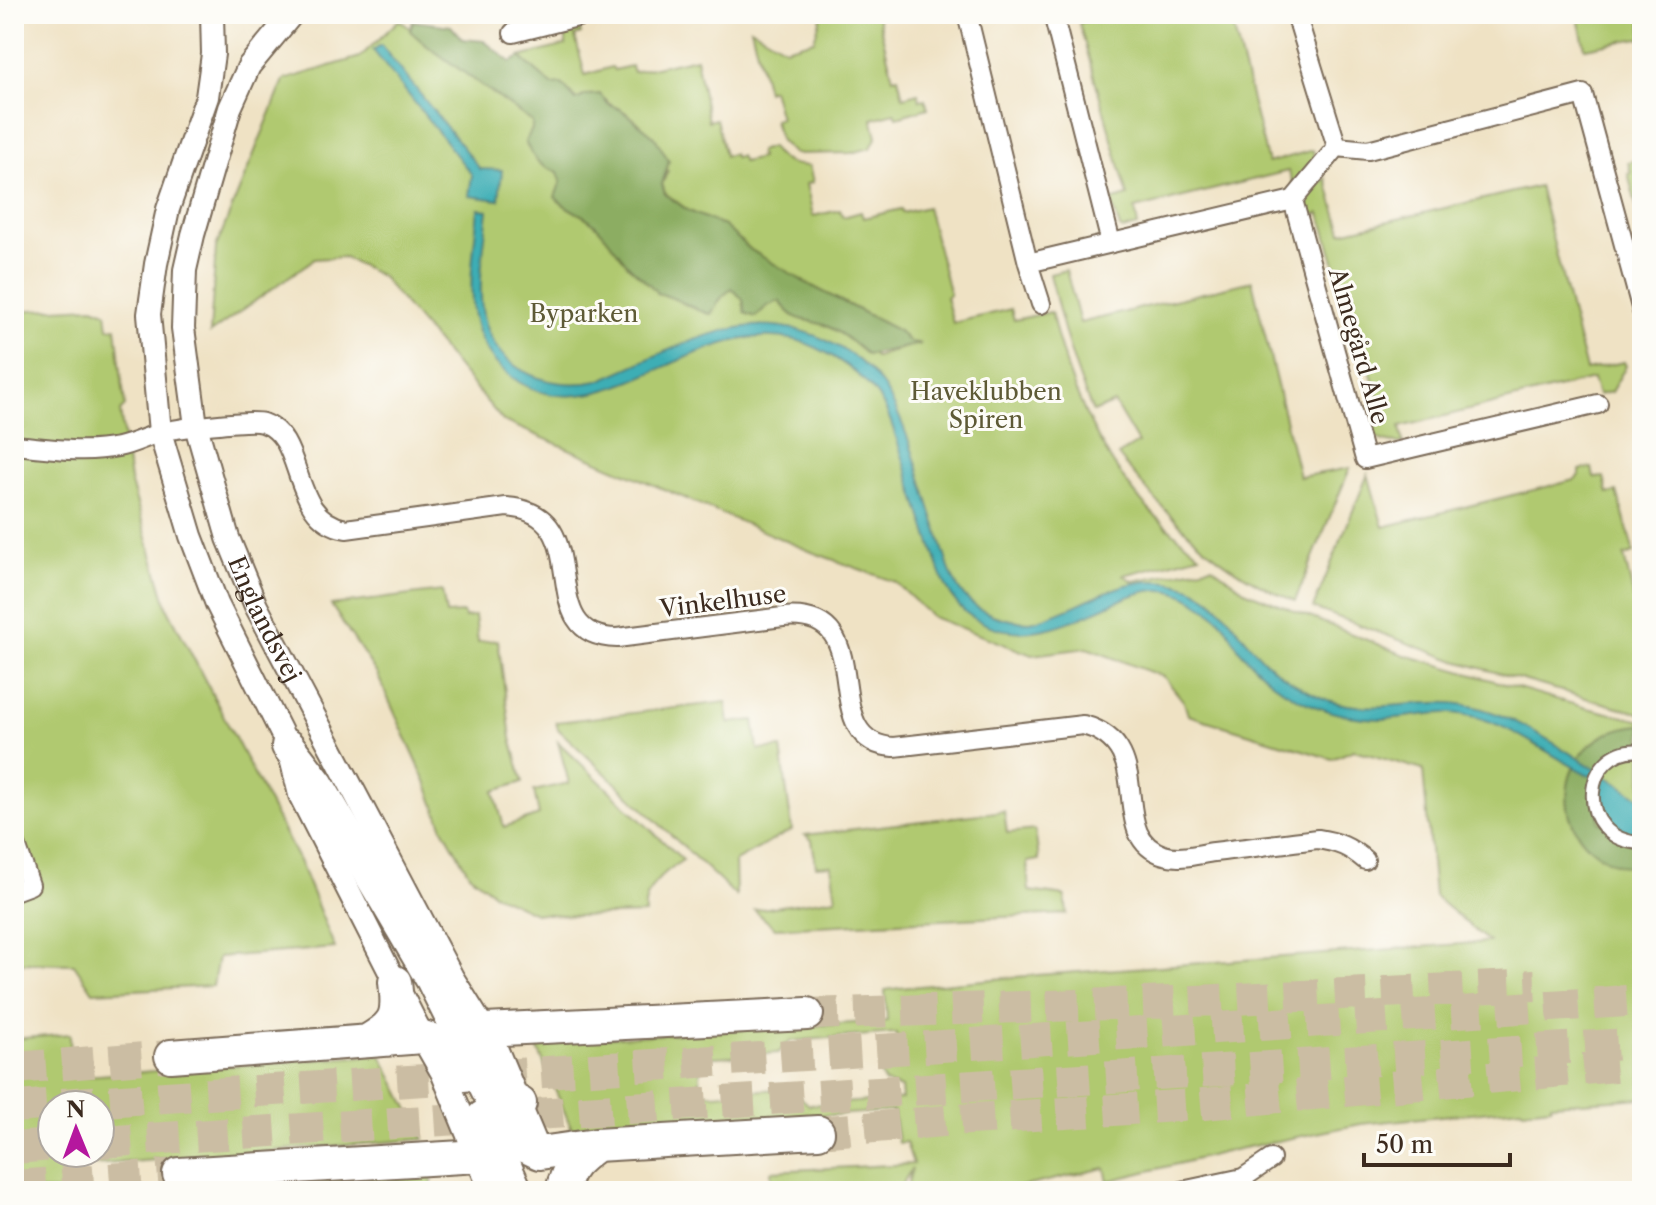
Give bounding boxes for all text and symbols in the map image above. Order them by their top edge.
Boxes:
street label: Almegård Alle [1323,264,1395,427]
park label: Byparken [530,299,638,328]
park label: Haveklubben Spiren [910,377,1062,434]
street label: Englandsvej [222,551,308,687]
street label: Vinkelhuse [657,579,788,623]
north arrow [36,1089,116,1169]
text: N [66,1096,85,1123]
scale bar [1364,1117,1510,1167]
text: 50 m [1376,1130,1433,1159]

